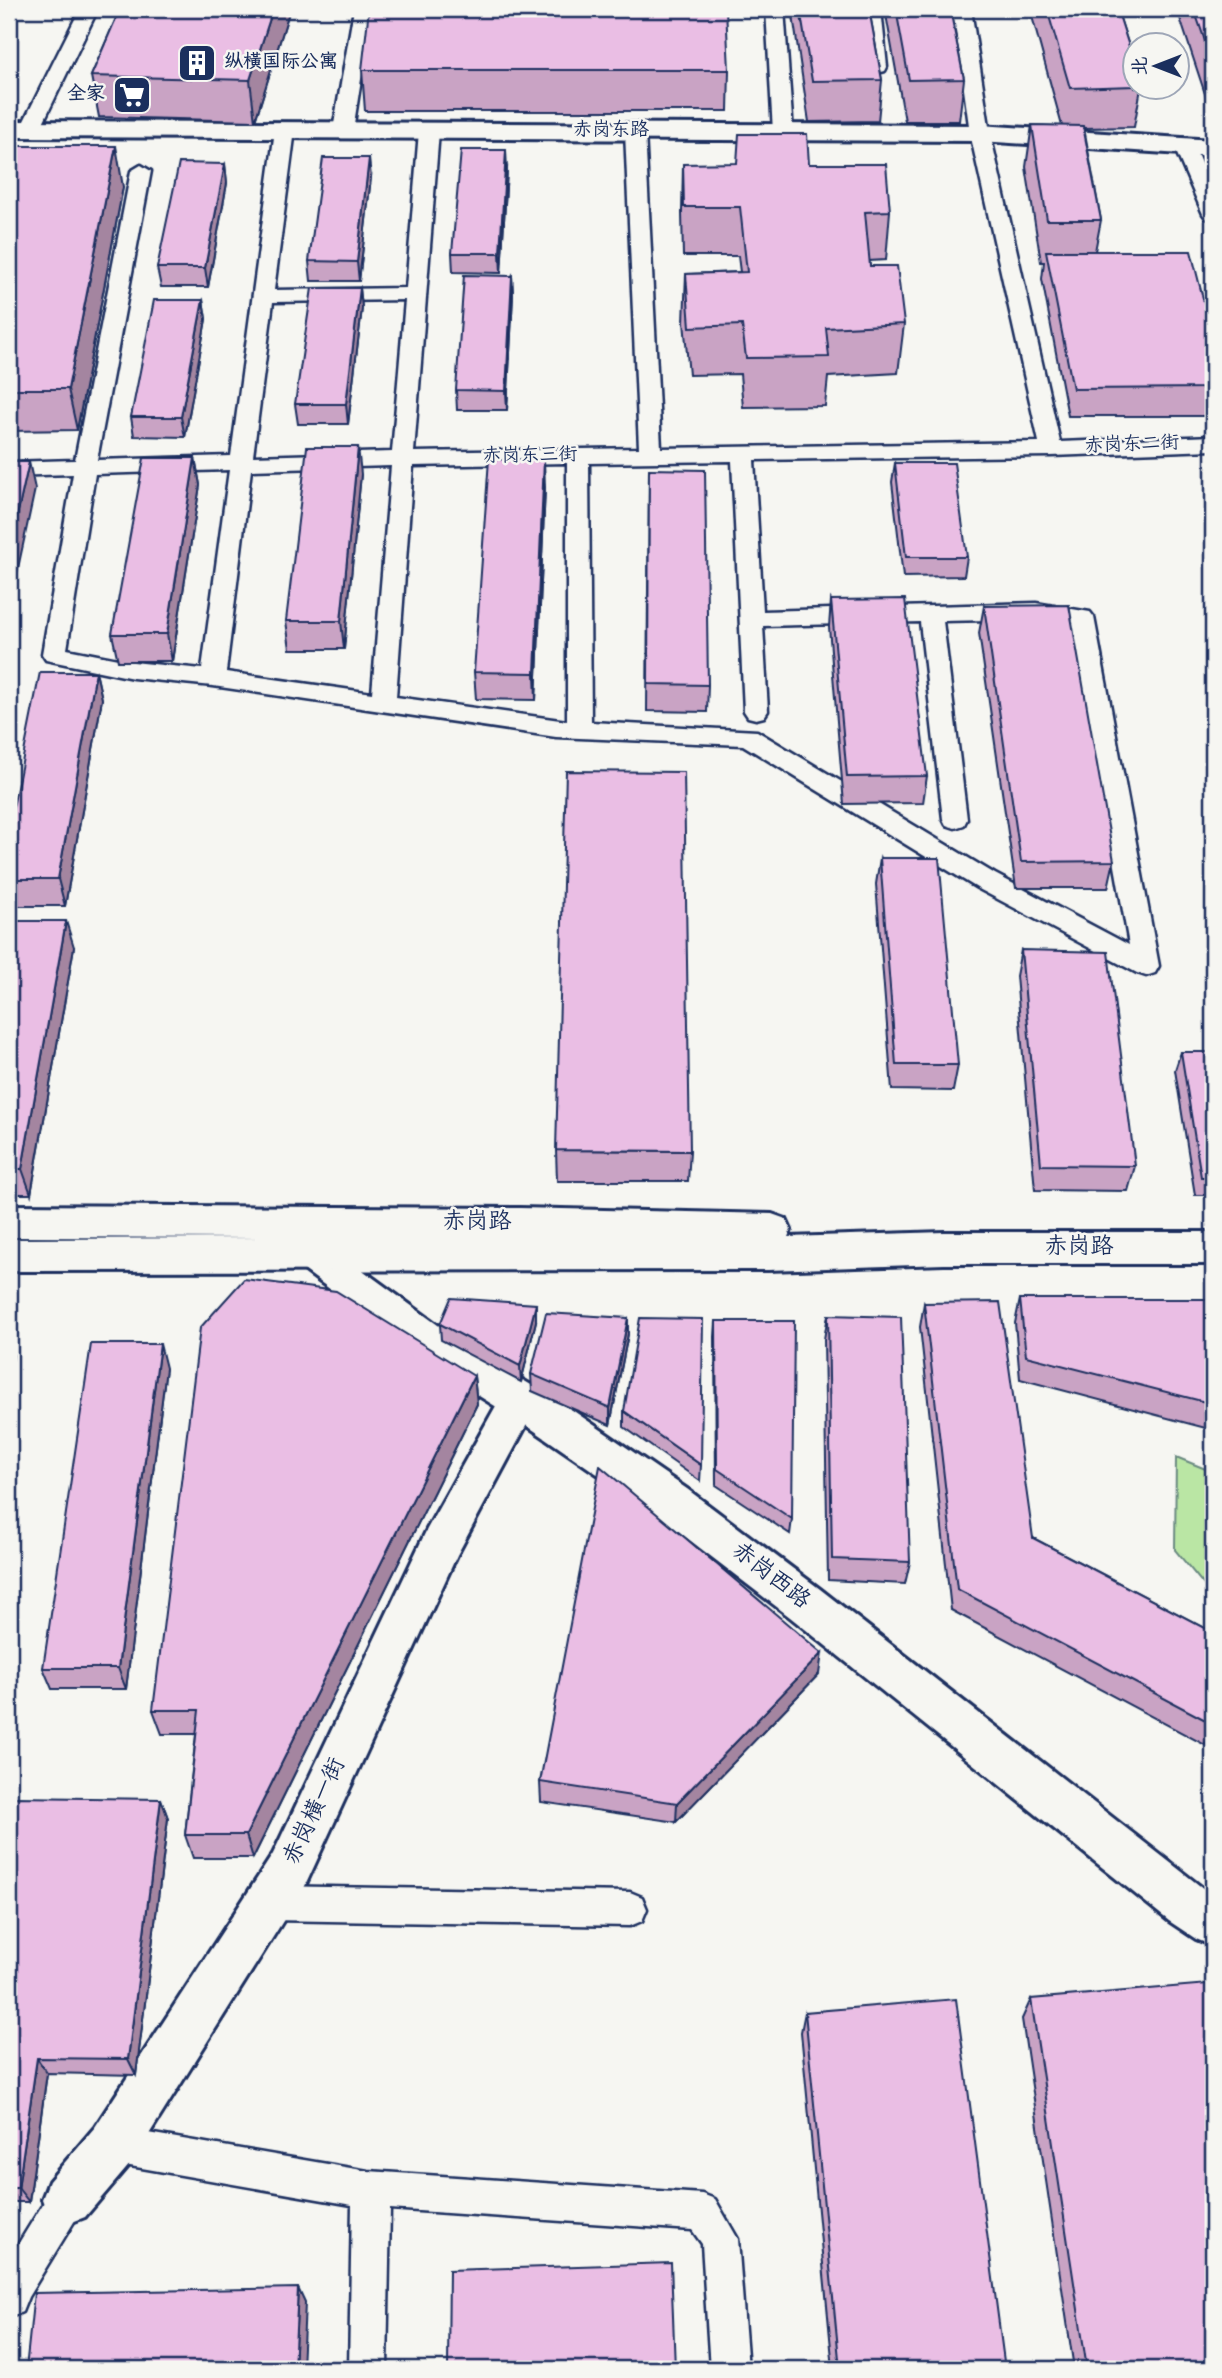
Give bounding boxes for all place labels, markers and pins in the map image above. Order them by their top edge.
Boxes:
building icon: 纵横国际公寓 [176,42,218,84]
place label: 纵横国际公寓 [224,51,338,75]
supermarket icon: 全家 [111,74,153,116]
place label: 全家 [67,83,105,107]

